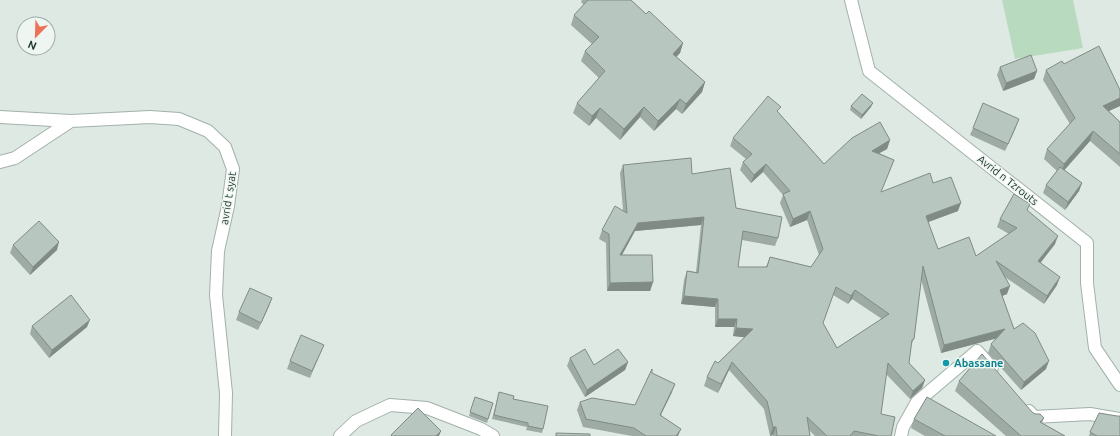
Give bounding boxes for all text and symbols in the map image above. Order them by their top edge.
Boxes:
north arrow [16,16,56,56]
text: N [26,38,38,52]
street label: Avrid n Tzrouts [975,153,1041,208]
street label: avrid t syat [218,170,238,225]
place label: Abassane [954,357,1003,369]
marker: Abassane [941,358,951,368]

